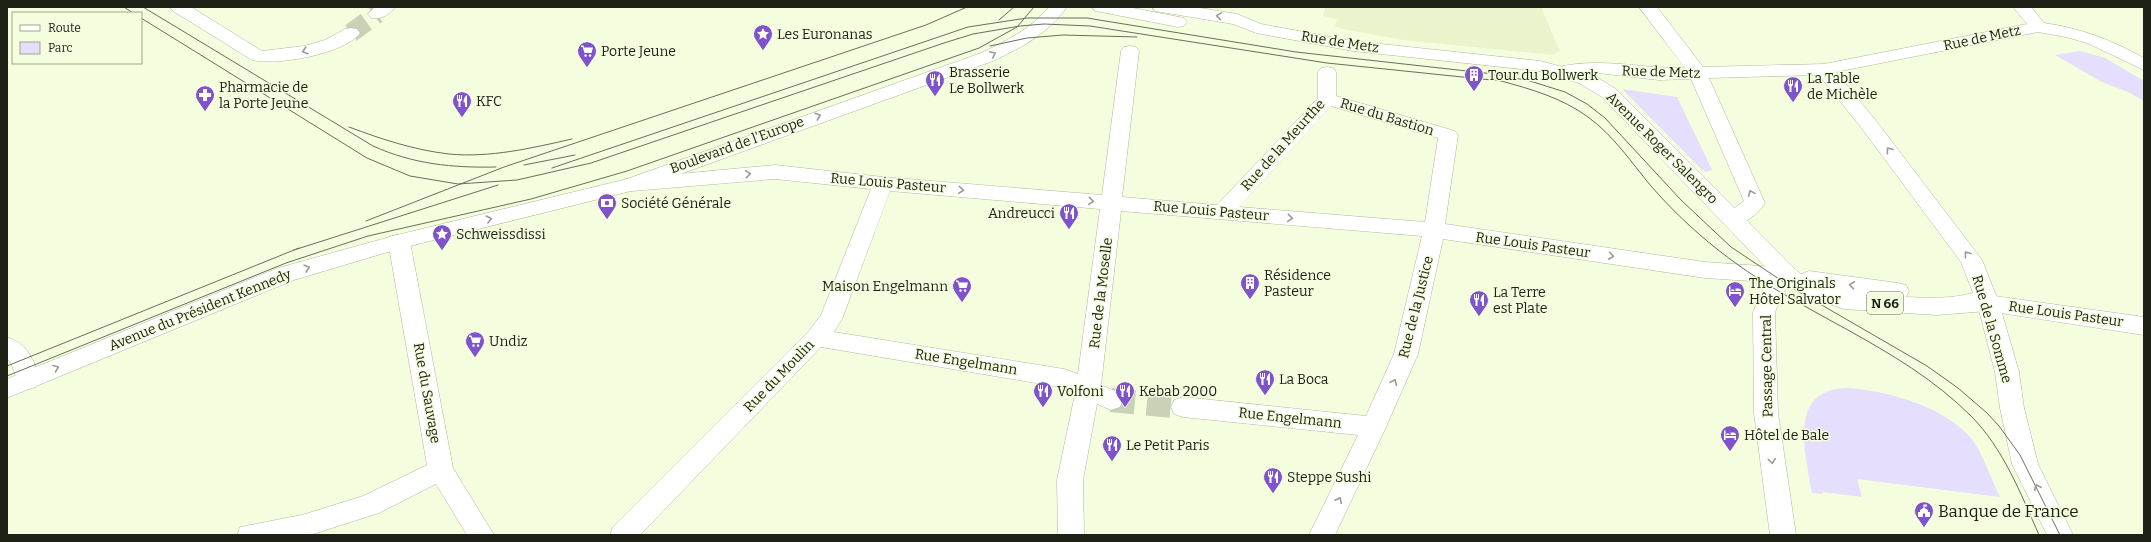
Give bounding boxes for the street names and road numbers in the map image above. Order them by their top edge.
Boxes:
street label: Rue de Metz [1942,21,2022,54]
street label: Rue de Metz [1300,27,1380,57]
street label: Rue de Metz [1621,62,1701,82]
street label: Avenue Roger Salengro [1603,89,1721,207]
street label: Rue du Bastion [1338,95,1436,139]
street label: Rue de la Meurthe [1237,96,1329,194]
street label: Boulevard de l'Europe [668,113,806,177]
street label: Rue Louis Pasteur [830,169,946,197]
street label: Rue Louis Pasteur [1153,197,1269,225]
street label: Rue Louis Pasteur [1474,229,1592,261]
street label: Rue de la Moselle [1086,237,1116,349]
street label: Rue de la Justice [1395,254,1437,360]
street label: Avenue du Président Kennedy [106,265,294,354]
street label: Rue de la Somme [1968,273,2016,385]
road number: N 66 [1867,292,1903,314]
street label: Rue Louis Pasteur [2007,298,2125,330]
street label: Passage Central [1758,315,1776,417]
street label: Rue du Moulin [740,336,818,416]
street label: Rue du Sauvage [410,341,444,445]
street label: Rue Engelmann [914,346,1019,379]
street label: Rue Engelmann [1238,404,1343,432]

